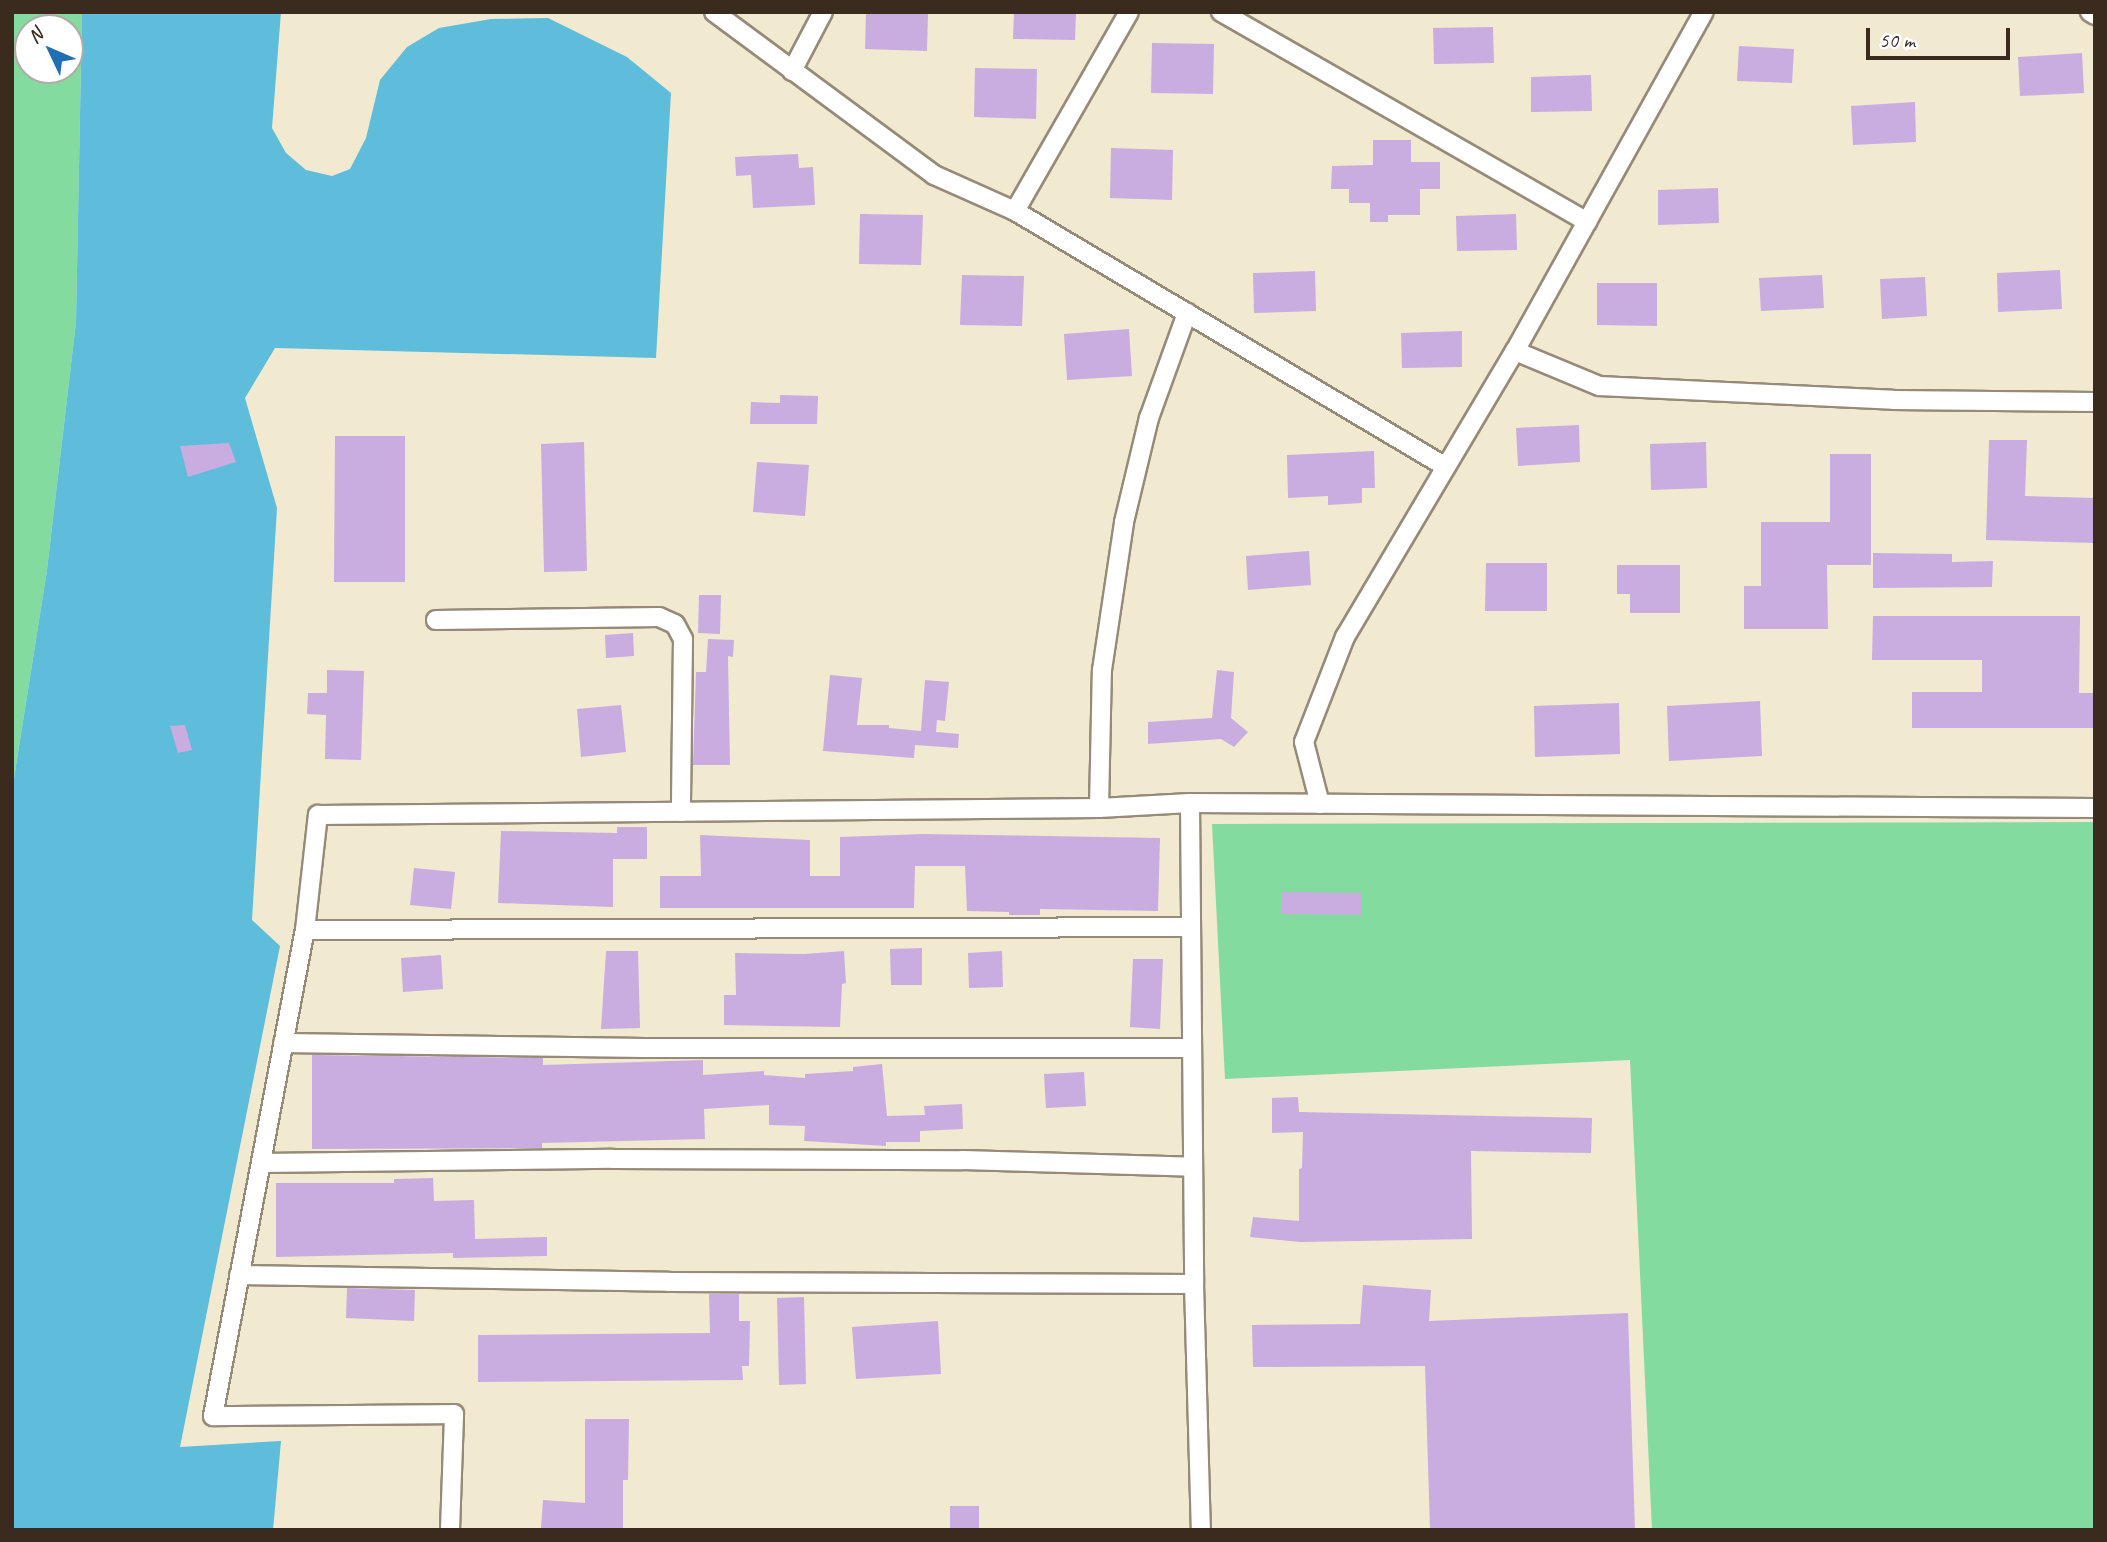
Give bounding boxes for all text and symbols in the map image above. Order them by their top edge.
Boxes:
north arrow [14,14,84,84]
scale bar [1869,14,2012,58]
text: N [23,23,48,48]
text: 50 m [1879,27,1915,53]

